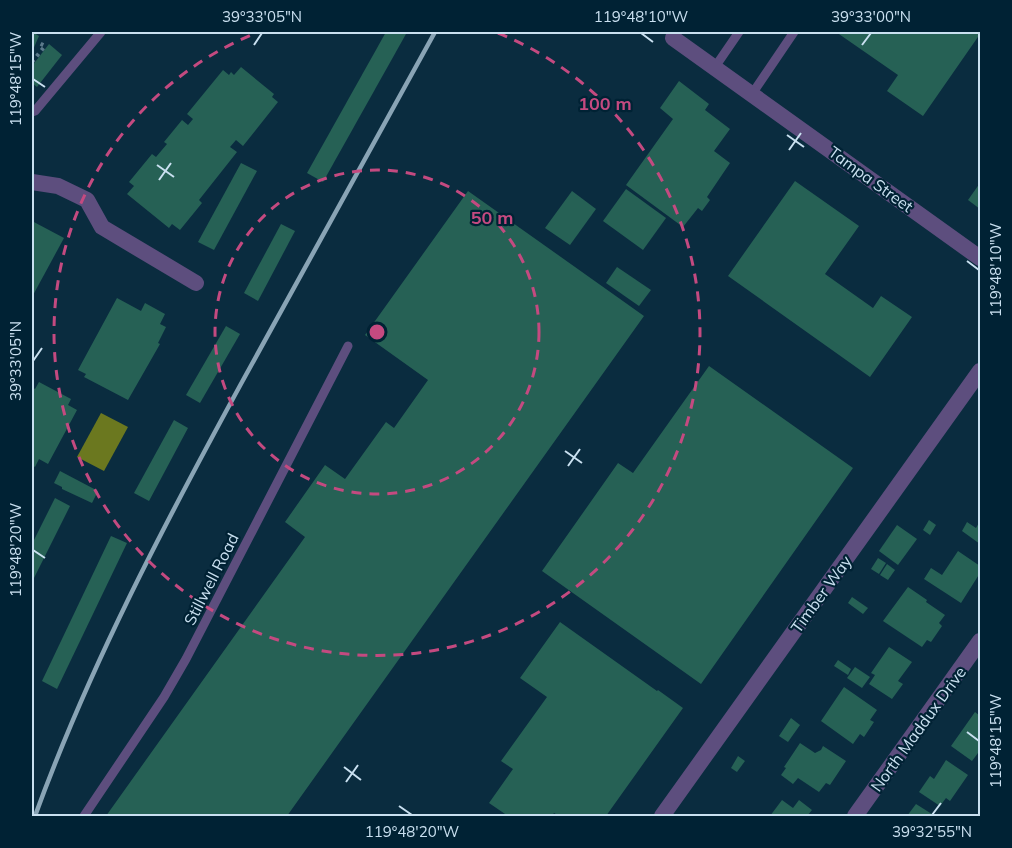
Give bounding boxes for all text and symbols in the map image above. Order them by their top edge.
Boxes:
text: 39°33'05"N [222,7,302,26]
text: 119°48'10"W [594,7,689,26]
text: 39°33'00"N [831,7,911,26]
text: 119°48'15"W [6,31,25,126]
text: 100 m [578,92,632,115]
street label: Tampa Street [825,142,918,217]
text: 50 m [471,206,513,229]
text: 119°48'10"W [986,222,1005,317]
text: 39°33'05"N [6,321,25,401]
centre of rings [367,322,387,342]
text: 119°48'20"W [6,502,25,597]
street label: Stillwell Road [179,530,243,628]
street label: Timber Way [786,551,856,637]
street label: North Maddux Drive [866,663,970,795]
text: 119°48'15"W [986,693,1005,788]
text: 119°48'20"W [365,822,460,841]
text: 39°32'55"N [892,822,972,841]

